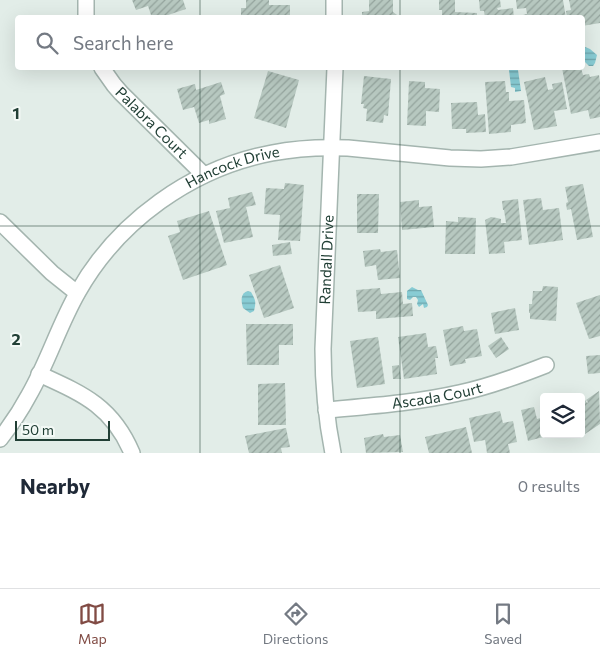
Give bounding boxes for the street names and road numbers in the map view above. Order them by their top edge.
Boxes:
street label: Palabra Court [112,83,192,162]
street label: Hancock Drive [182,142,281,191]
street label: Randall Drive [315,214,337,305]
street label: Ascada Court [391,378,484,412]

